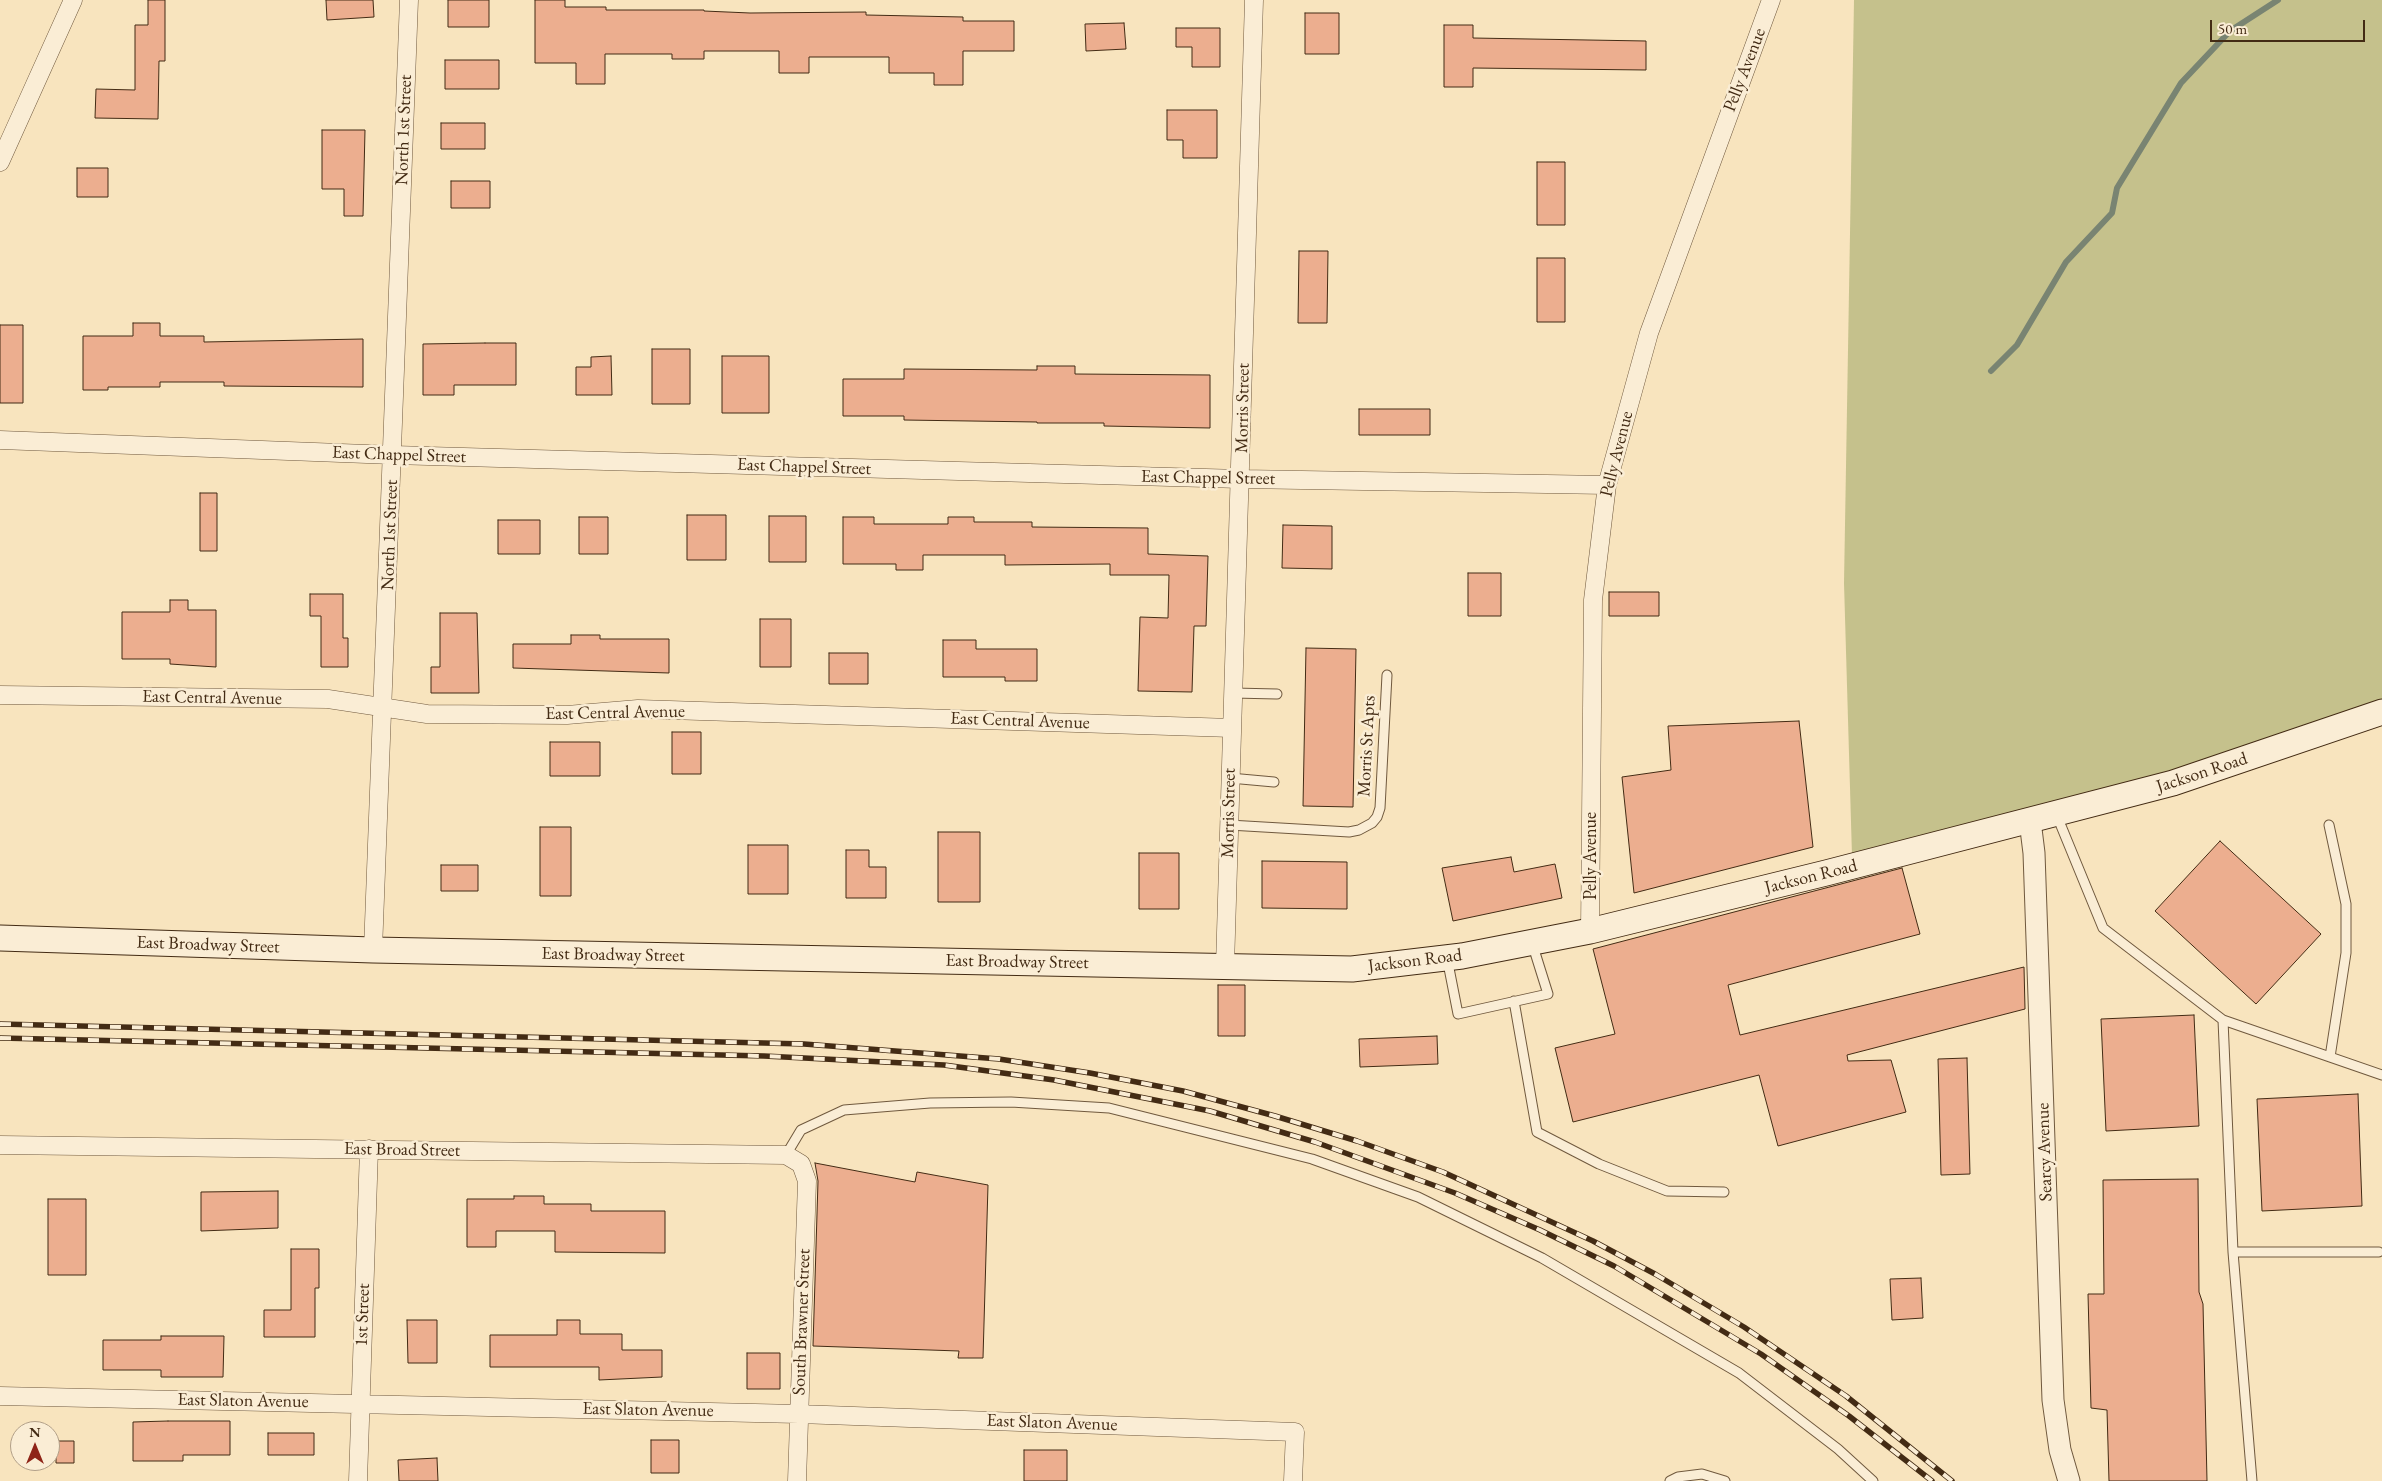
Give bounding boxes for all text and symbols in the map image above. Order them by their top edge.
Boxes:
scale bar [2212,10,2367,42]
text: 50 m [2218,19,2247,38]
street label: Pelly Avenue [1719,25,1771,115]
street label: North 1st Street [391,74,417,186]
street label: Morris Street [1231,363,1255,453]
street label: Pelly Avenue [1596,409,1638,499]
street label: East Chappel Street [331,442,467,468]
street label: East Chappel Street [736,454,872,480]
street label: East Chappel Street [1141,466,1275,490]
street label: North 1st Street [377,479,403,591]
street label: East Central Avenue [142,686,282,710]
street label: Morris St Apts [1354,695,1380,797]
street label: East Central Avenue [545,701,685,725]
street label: East Central Avenue [950,708,1090,734]
street label: Jackson Road [2154,748,2250,798]
street label: Morris Street [1217,768,1241,858]
street label: Pelly Avenue [1580,812,1602,900]
street label: Jackson Road [1763,855,1859,899]
street label: East Broadway Street [136,932,280,958]
street label: East Broadway Street [541,943,685,967]
street label: Jackson Road [1367,945,1463,977]
street label: East Broadway Street [945,950,1089,974]
street label: Searcy Avenue [2032,1102,2058,1202]
street label: East Broad Street [344,1138,460,1162]
street label: South Brawner Street [789,1248,815,1396]
street label: 1st Street [351,1283,375,1347]
street label: East Slaton Avenue [177,1389,309,1413]
street label: East Slaton Avenue [582,1398,714,1422]
street label: East Slaton Avenue [986,1410,1118,1436]
north arrow [10,1421,60,1471]
text: N [29,1423,41,1441]

